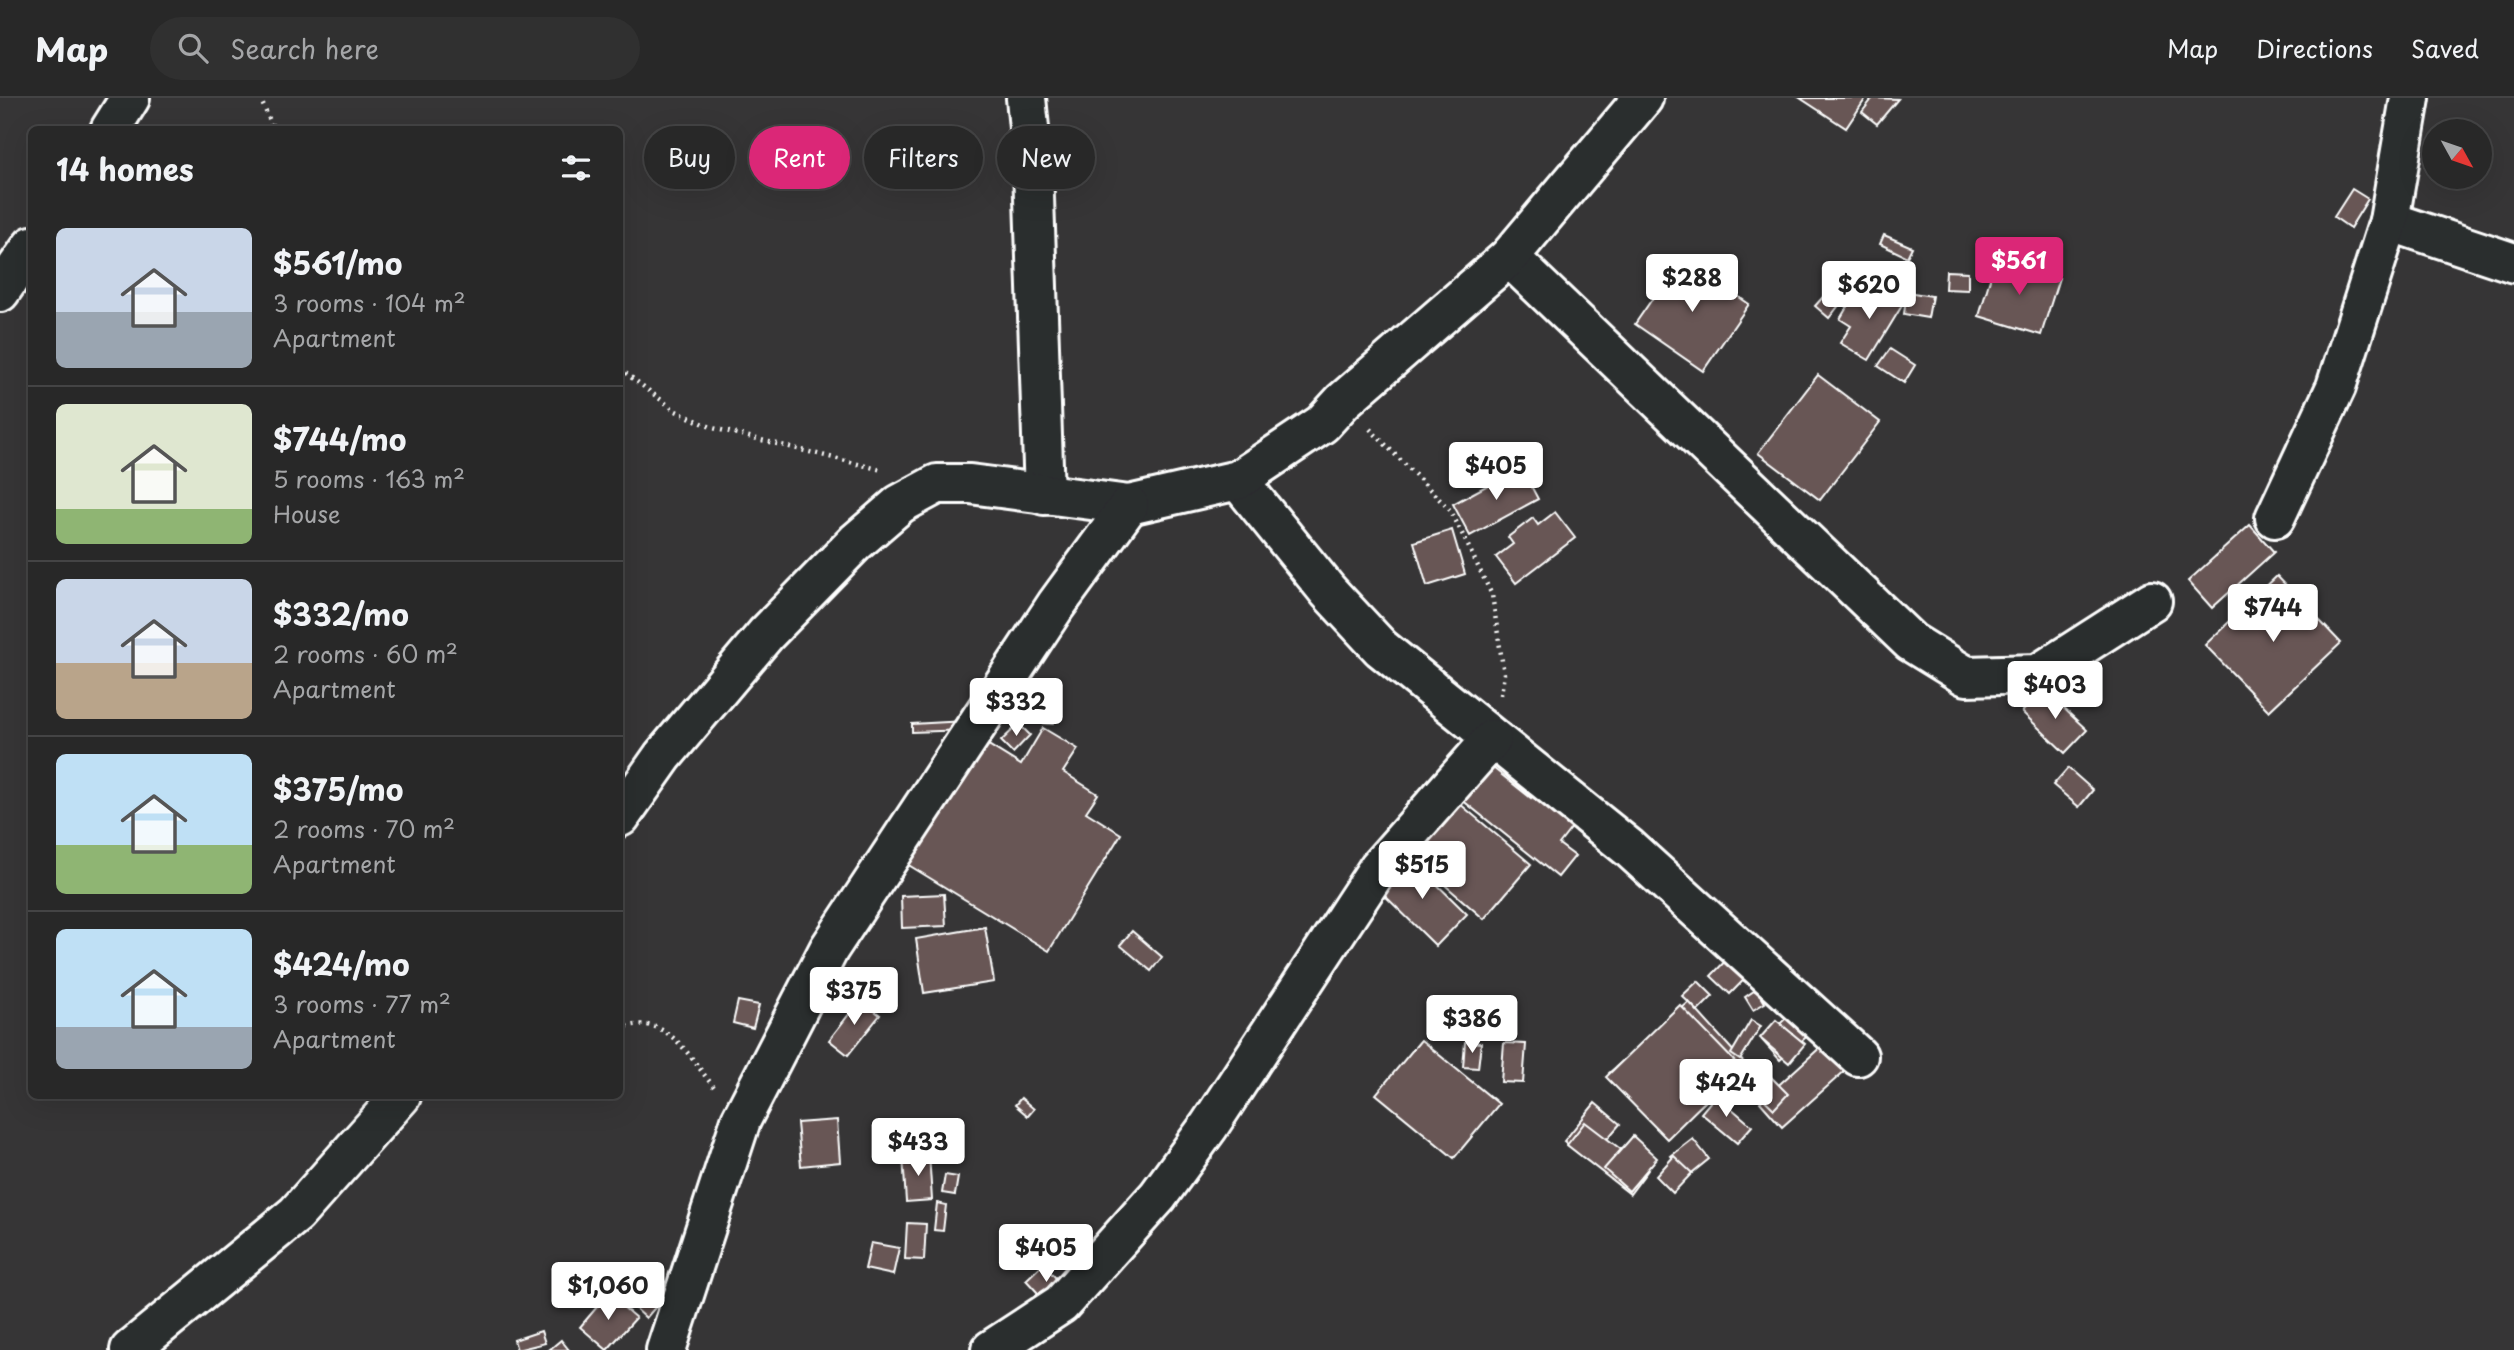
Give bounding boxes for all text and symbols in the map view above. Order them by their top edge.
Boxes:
search box [150,17,640,80]
text: Map [35,23,108,73]
icon: search [174,29,212,67]
text: Search here [230,29,379,68]
text: Map [2167,30,2218,66]
text: Directions [2256,30,2373,66]
text: Saved [2411,30,2479,66]
north arrow [2422,119,2492,189]
map controls [2422,119,2492,189]
chip: Buy [644,126,735,189]
chip: Rent [749,126,850,189]
chip: Filters [864,126,983,189]
chip: New [997,126,1095,189]
text: 14 homes [56,146,194,191]
icon: filters [557,149,595,187]
pin: $561 [1978,238,2060,297]
text: $561/mo [273,240,402,285]
text: $561 [1991,242,2047,277]
pin: $288 [1651,254,1733,314]
icon: home [112,256,196,340]
text: $288 [1662,259,1722,294]
pin: $620 [1828,262,1910,321]
text: $620 [1838,266,1900,301]
text: 3 rooms · 104 m² [273,285,466,320]
text: Apartment [273,320,396,355]
text: $744/mo [273,416,406,461]
icon: home [112,432,196,516]
pin: $405 [1455,442,1537,502]
text: $405 [1465,447,1527,482]
text: 5 rooms · 163 m² [273,461,465,496]
text: House [273,496,340,531]
pin: $744 [2232,584,2314,644]
text: $744 [2244,589,2302,624]
text: $332/mo [273,591,409,636]
icon: home [112,607,196,691]
text: 2 rooms · 60 m² [273,636,458,671]
pin: $403 [2014,662,2096,721]
text: $403 [2024,666,2086,701]
text: Apartment [273,671,396,706]
pin: $332 [975,678,1057,738]
text: $332 [986,683,1046,718]
text: $375/mo [273,766,403,811]
icon: home [112,782,196,866]
text: 2 rooms · 70 m² [273,811,455,846]
pin: $515 [1381,842,1463,901]
text: Apartment [273,846,396,881]
text: $515 [1395,846,1449,881]
text: $424/mo [273,941,410,986]
icon: home [112,957,196,1041]
pin: $375 [813,968,895,1027]
text: $375 [826,972,882,1007]
text: 3 rooms · 77 m² [273,986,451,1021]
pin: $386 [1431,996,1513,1055]
text: $386 [1442,1000,1502,1035]
text: Apartment [273,1021,396,1056]
pin: $424 [1685,1060,1767,1119]
text: $424 [1696,1064,1756,1099]
pin: $433 [877,1118,959,1178]
text: $433 [888,1123,948,1158]
pin: $405 [1005,1224,1087,1284]
text: $405 [1015,1229,1077,1264]
pin: $1,060 [551,1262,665,1322]
text: $1,060 [567,1267,649,1302]

